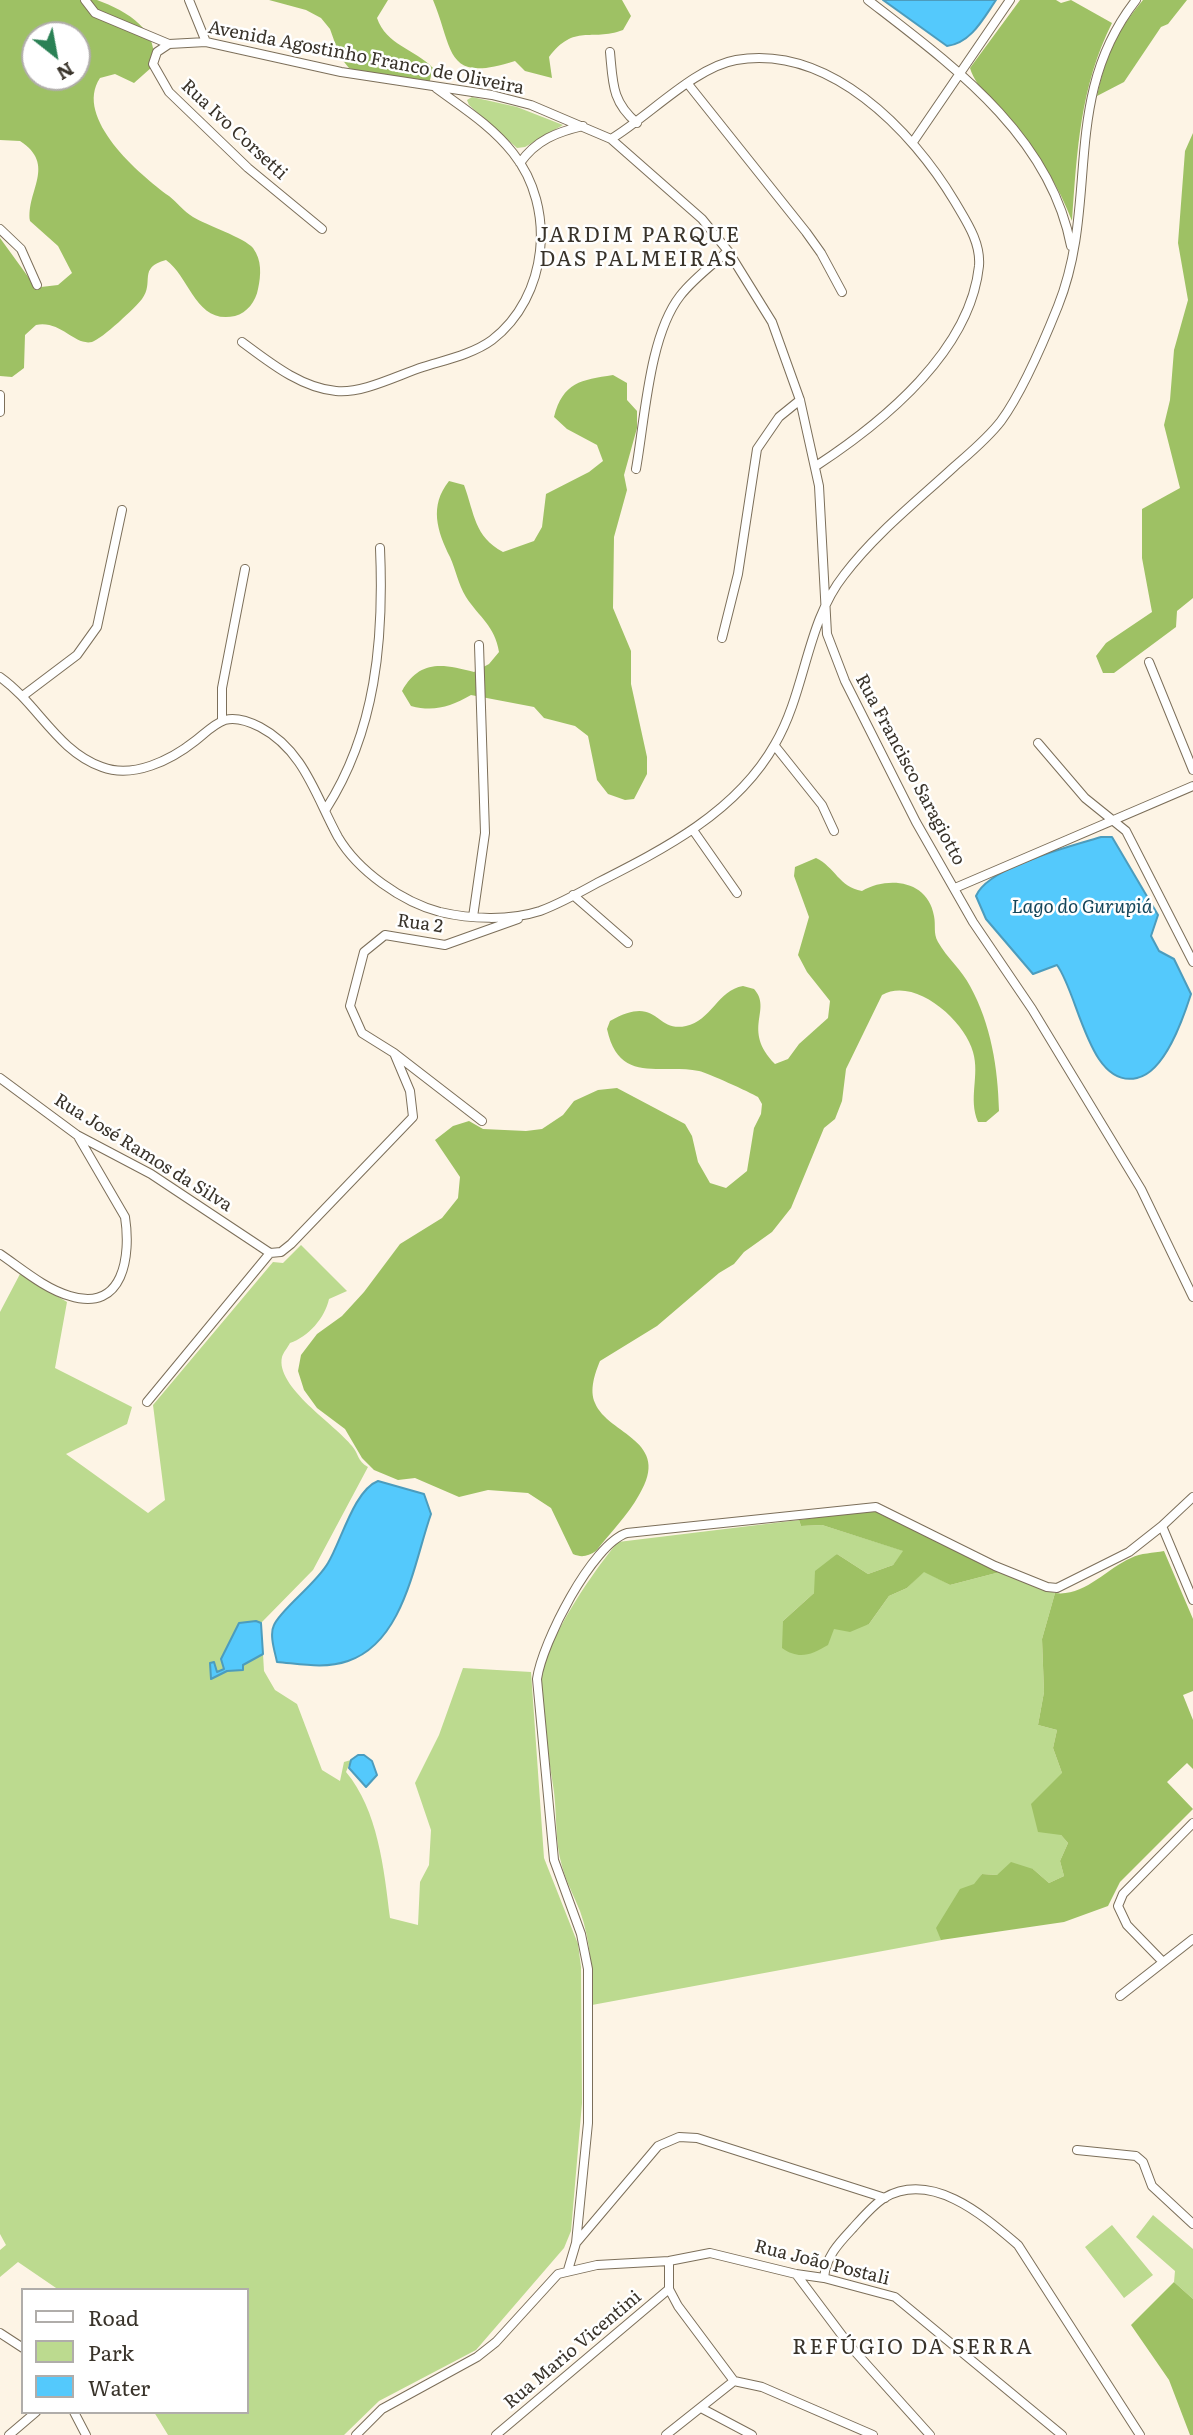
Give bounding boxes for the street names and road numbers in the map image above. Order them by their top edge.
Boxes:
street label: Avenida Agostinho Franco de Oliveira [206,17,526,99]
street label: Rua Ivo Corsetti [176,75,292,185]
street label: Rua Francisco Saragiotto [850,671,970,869]
street label: Rua 2 [396,910,444,938]
street label: Rua José Ramos da Silva [50,1089,236,1217]
street label: Rua João Postali [752,2236,892,2290]
street label: Rua Mario Vicentini [500,2286,646,2414]

